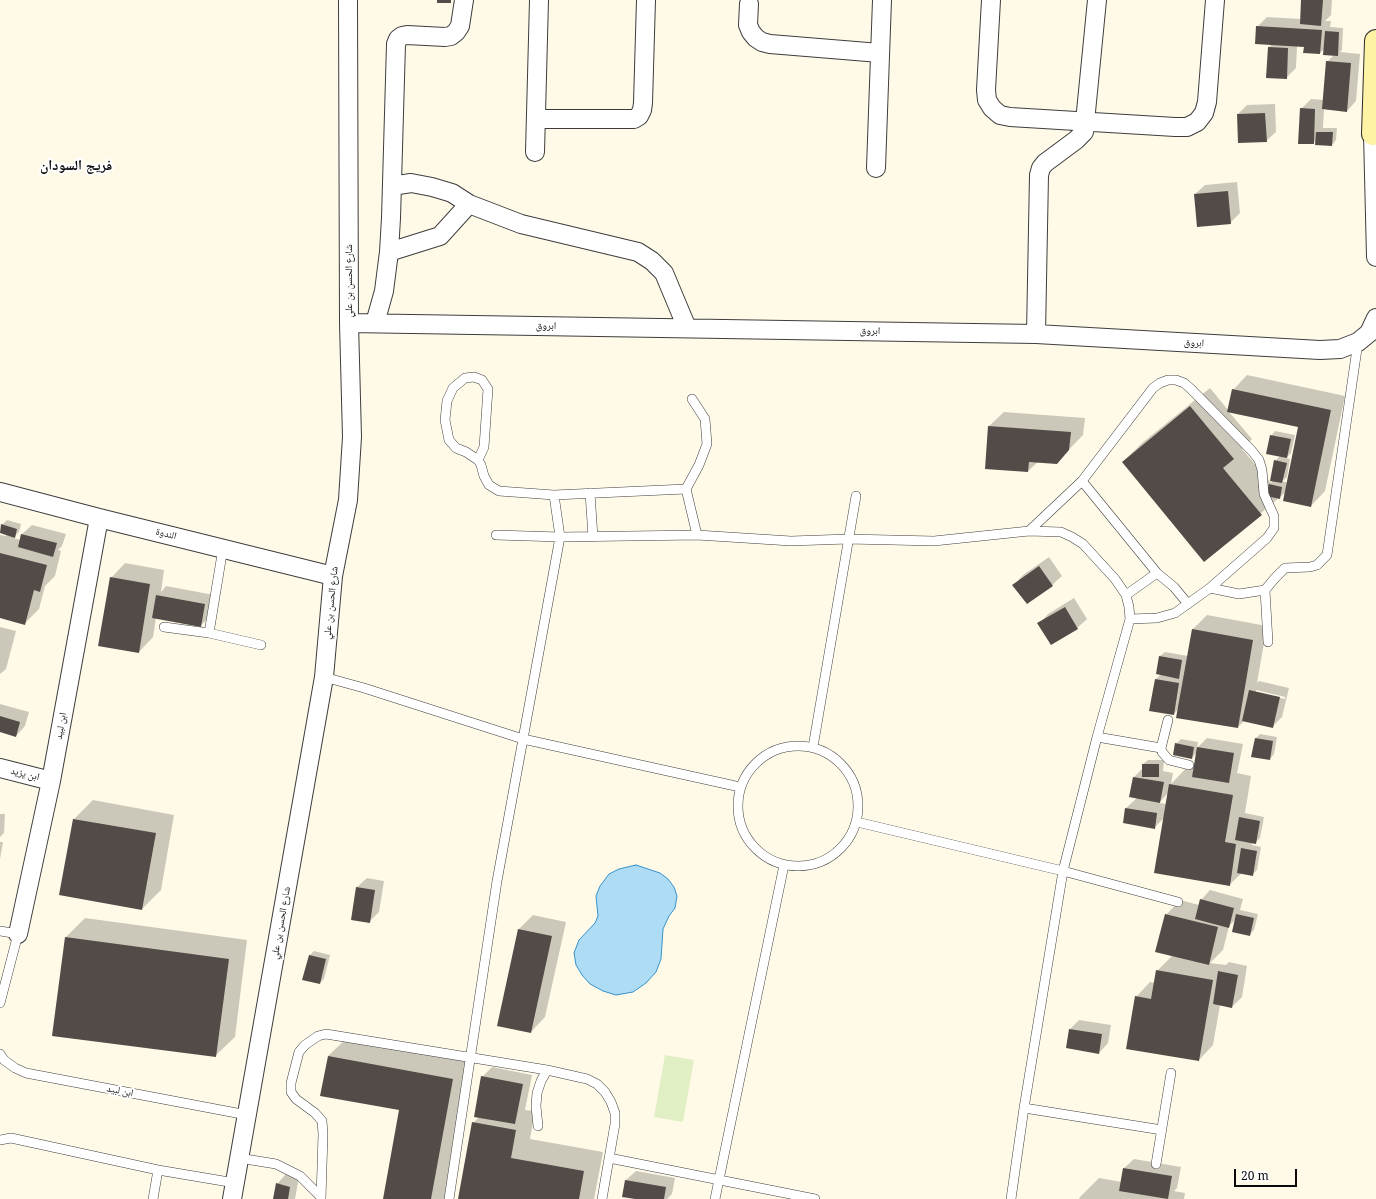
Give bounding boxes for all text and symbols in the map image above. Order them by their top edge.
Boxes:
district label: فريج السودان [40,158,112,174]
street label: شارع الحسن بن علي [343,244,355,318]
street label: ابروق [536,320,556,332]
street label: ابروق [860,325,880,337]
street label: ابروق [1184,336,1204,350]
street label: الندوة [154,526,178,542]
street label: شارع الحسن بن علي [321,566,341,640]
street label: ابن لبيد [53,712,69,740]
street label: ابن يزيد [9,765,41,783]
street label: شارع الحسن بن علي [269,886,293,960]
street label: ابن لبيد [106,1083,134,1099]
scale bar [1236,1161,1299,1187]
text: 20 m [1241,1167,1269,1184]

